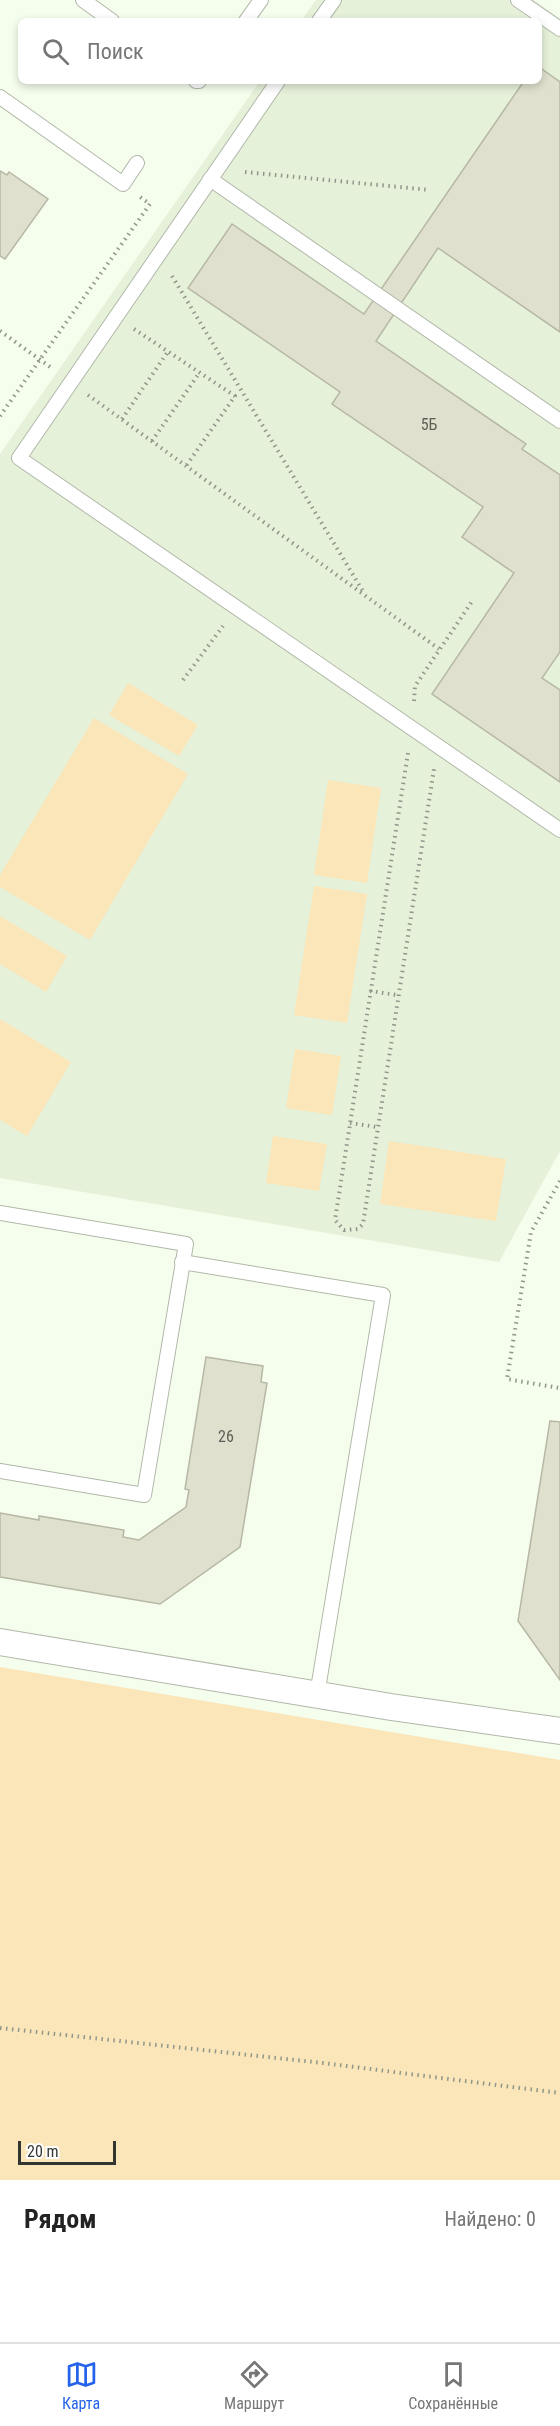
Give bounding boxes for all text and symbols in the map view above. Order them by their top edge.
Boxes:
search box [18,18,542,84]
icon: search [39,35,72,68]
text: Поиск [87,39,144,64]
house number: 5Б [421,415,438,434]
house number: 26 [218,1427,234,1446]
scale bar [18,2138,116,2166]
text: 20 m [27,2142,59,2161]
text: Рядом [24,2204,96,2234]
text: Найдено: 0 [444,2207,536,2231]
tab: Карта [62,2358,100,2413]
tab: Маршрут [224,2358,284,2413]
tab: Сохранённые [408,2358,498,2413]

